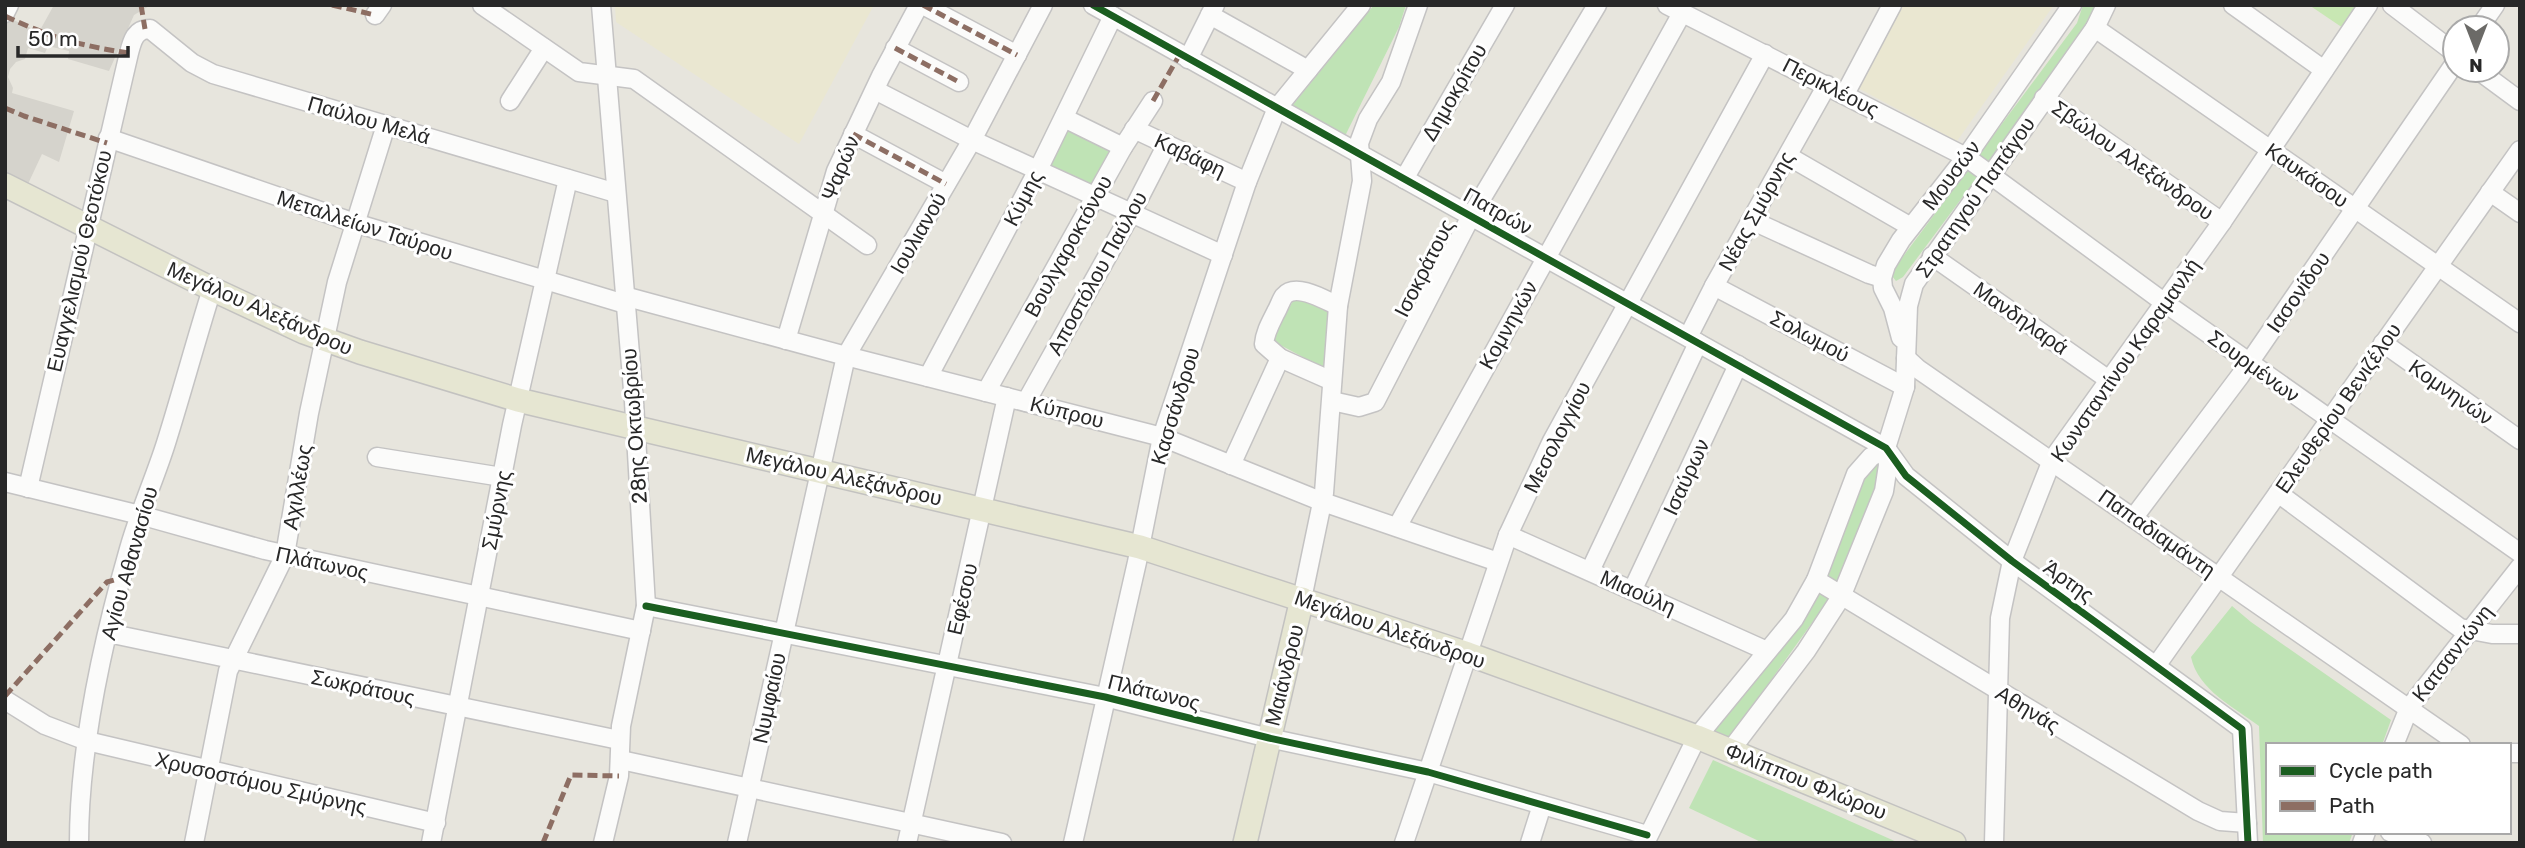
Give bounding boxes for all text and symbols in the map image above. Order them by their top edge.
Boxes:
scale bar [18,14,128,58]
north arrow [2441,14,2511,84]
text: 50 m [28,26,78,51]
street label: Δημοκρίτου [1416,39,1492,145]
street label: Περικλέους [1779,52,1883,122]
text: N [2469,54,2483,77]
street label: Παύλου Μελά [305,91,433,149]
street label: Σβώλου Αλεξάνδρου [2047,95,2219,225]
street label: Στρατηγού Παπάγου [1910,112,2040,282]
street label: Καβάφη [1151,128,1229,182]
street label: Ψαρών [816,132,864,204]
street label: Μουσών [1917,135,1985,215]
street label: Καυκάσου [2261,137,2353,213]
street label: Νέας Σμύρνης [1713,147,1799,275]
street label: Ευαγγελισμού Θεοτόκου [41,148,117,374]
street label: Κύμης [998,166,1048,230]
street label: Βουλγαροκτόνου [1019,171,1117,321]
street label: Πατρών [1459,182,1537,240]
street label: Μεταλλείων Ταύρου [274,185,456,265]
street label: Αποστόλου Παύλου [1042,187,1152,359]
street label: Ιουλιανού [885,188,951,278]
street label: Ισοκράτους [1389,215,1459,321]
street label: Ιασoνίδου [2261,247,2335,337]
street label: Κωνσταντίνου Καραμανλή [2045,253,2205,467]
street label: Μεγάλου Αλεξάνδρου [163,256,357,360]
street label: Κομνηνών [1474,276,1542,374]
street label: Μανδηλαρά [1969,276,2073,360]
street label: Σολωμού [1766,305,1854,367]
street label: Ελευθερίου Βενιζέλου [2270,318,2406,498]
street label: Σουρμένων [2203,324,2305,408]
street label: Κασσάνδρου [1145,344,1205,468]
street label: 28ης Οκτωβρίου [616,347,652,505]
street label: Κομνηνών [2404,354,2498,430]
street label: Μεσολογγίου [1518,377,1596,497]
street label: Κύπρου [1028,391,1106,433]
street label: Ισαύρων [1657,435,1715,519]
street label: Μεγάλου Αλεξάνδρου [744,441,944,511]
street label: Αχιλλέως [277,442,317,532]
street label: Σμύρνης [476,468,516,552]
street label: Αγίου Αθανασίου [95,483,163,643]
street label: Παπαδιαμάντη [2094,484,2220,582]
street label: Πλάτωνος [273,541,371,585]
street label: Άρτης [2039,554,2099,608]
street label: Εφέσου [942,561,982,637]
street label: Μιαούλη [1597,564,1679,620]
street label: Μεγάλου Αλεξάνδρου [1291,585,1489,673]
street label: Κατσαντώνη [2406,600,2498,706]
street label: Μαιάνδρου [1259,622,1309,728]
street label: Νυμφαίου [747,650,791,746]
street label: Σωκράτους [309,664,417,710]
street label: Πλάτωνος [1105,668,1203,716]
street label: Αθηνάς [1992,680,2064,738]
street label: Φιλίππου Φλώρου [1722,737,1890,825]
legend [2266,743,2511,834]
street label: Χρυσοστόμου Σμύρνης [153,746,369,820]
text: Cycle path [2329,758,2433,783]
text: Path [2329,793,2375,818]

